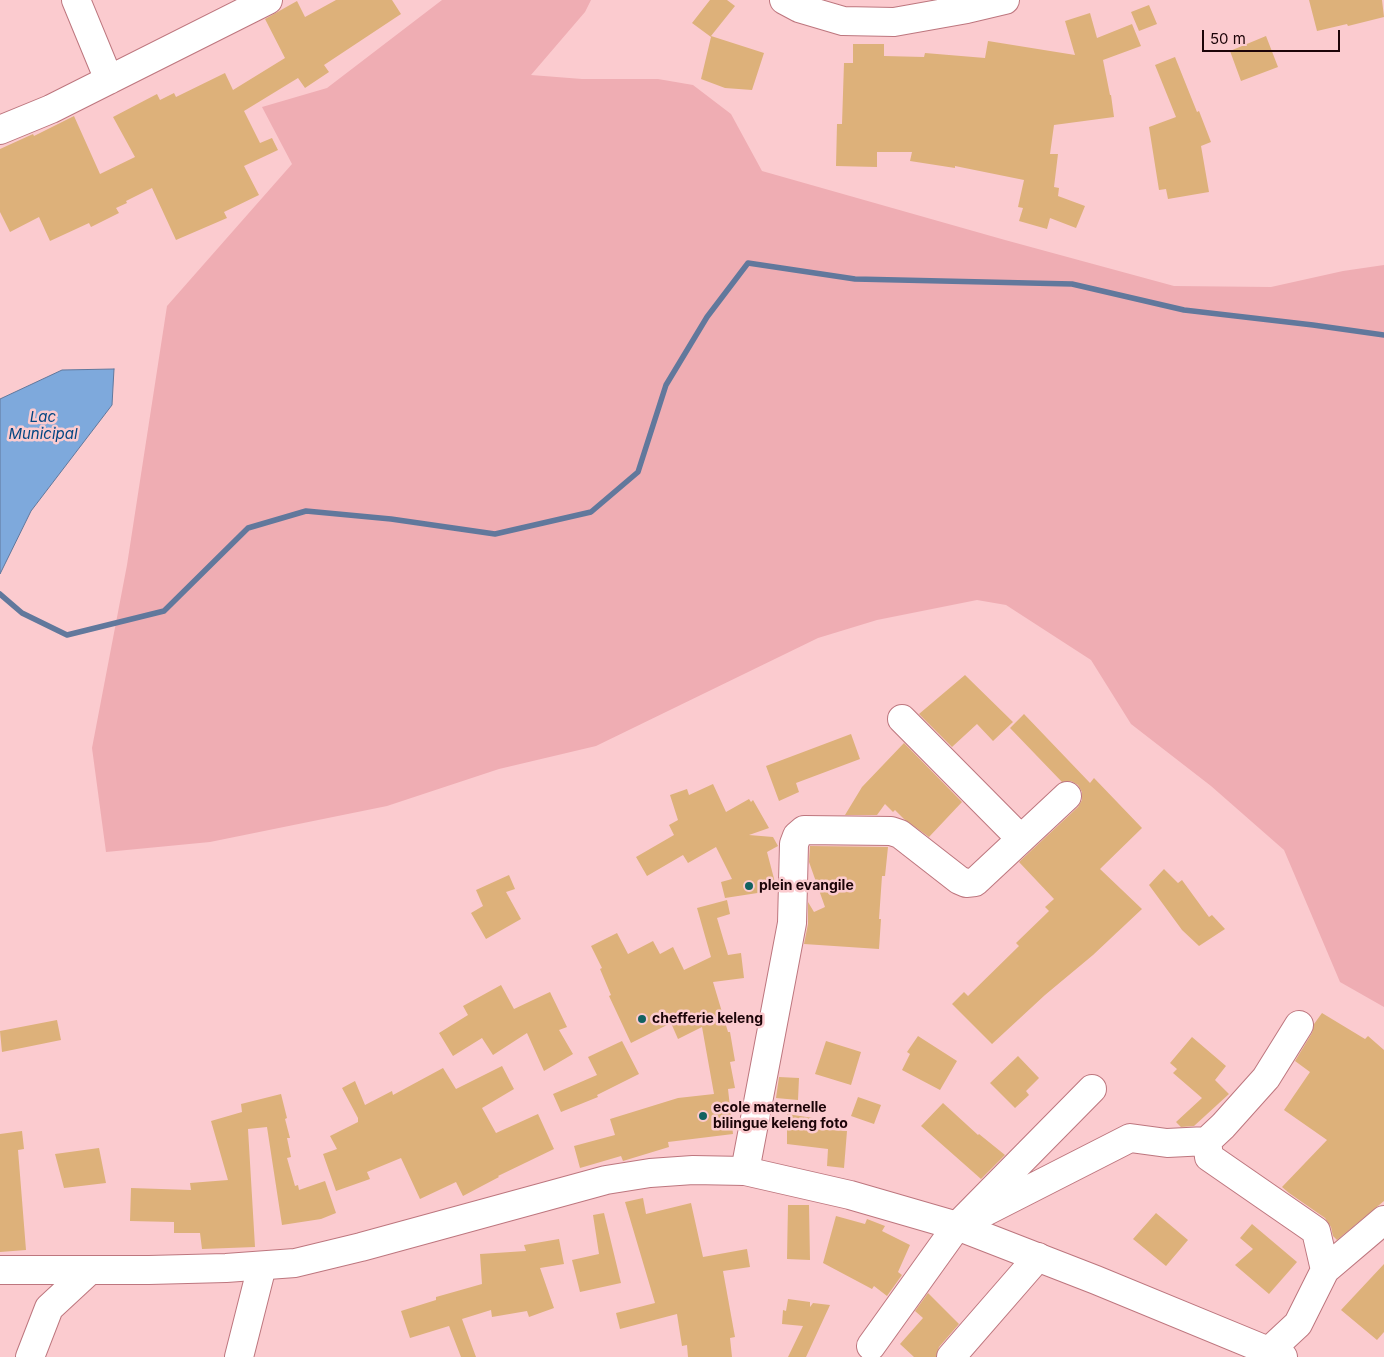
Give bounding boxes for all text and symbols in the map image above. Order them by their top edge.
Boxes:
scale bar [1204,20,1342,52]
text: 50 m [1210,29,1246,48]
water label: Lac Municipal [8,408,78,443]
place label: plein evangile [759,878,854,894]
marker: plein evangile [743,880,755,892]
place label: chefferie keleng [652,1011,763,1027]
marker: chefferie keleng [636,1013,648,1025]
place label: ecole maternelle bilingue keleng foto [713,1100,848,1132]
marker: ecole maternelle bilingue keleng foto [697,1110,709,1122]

